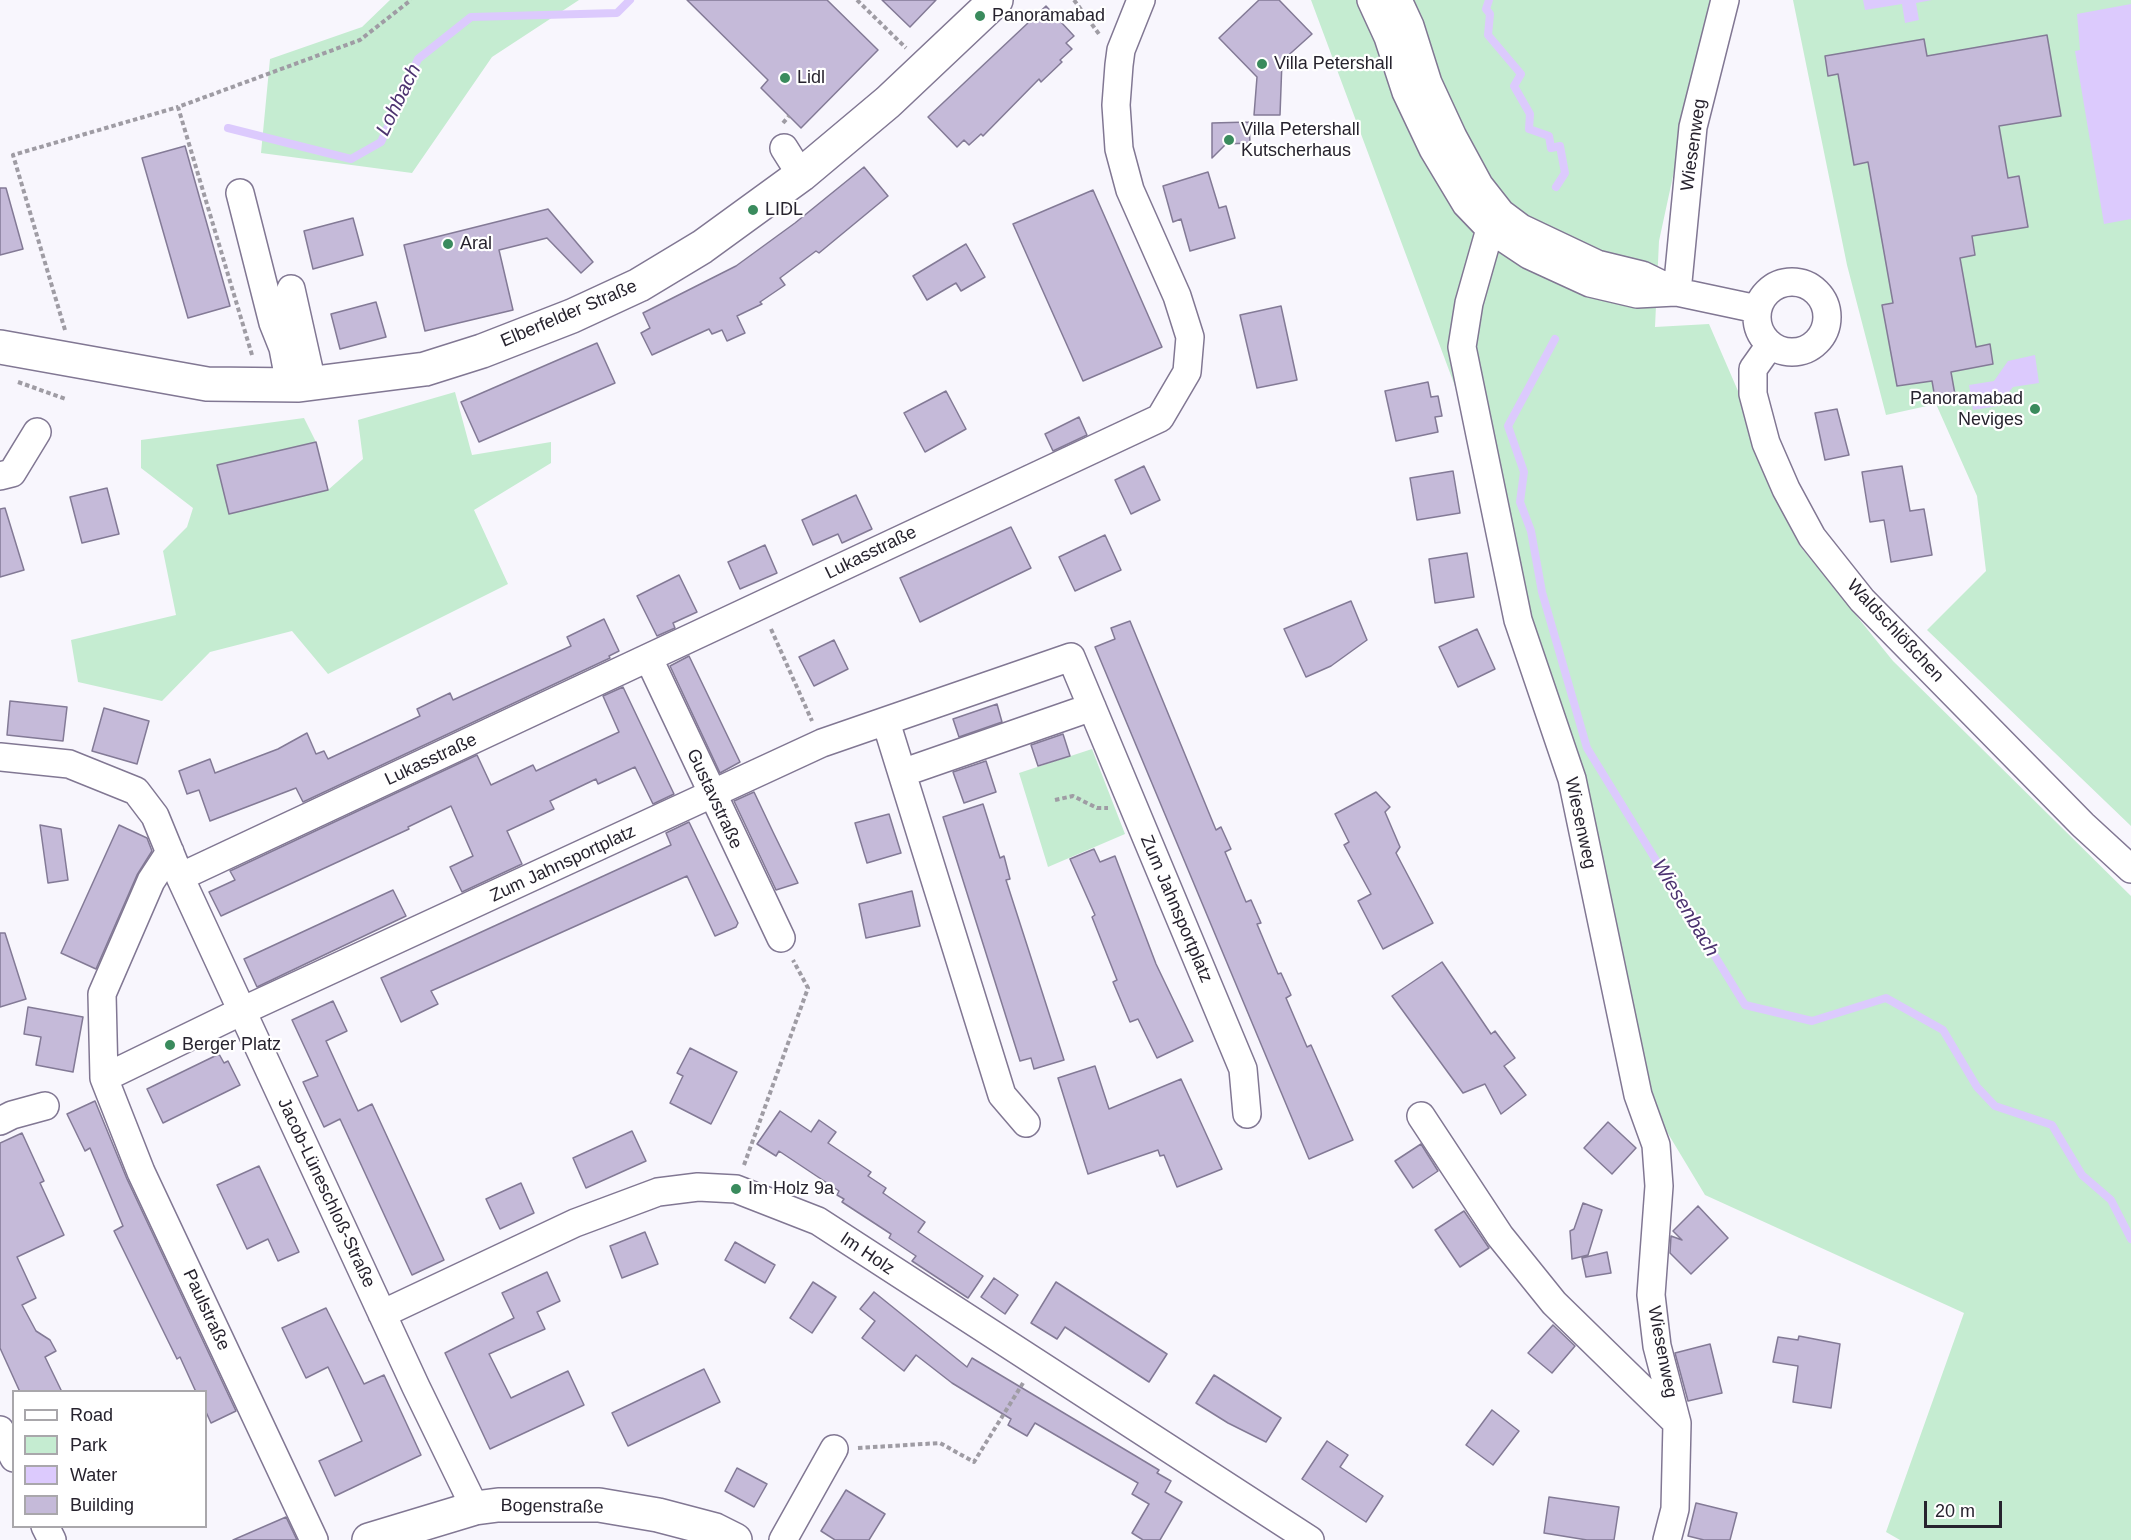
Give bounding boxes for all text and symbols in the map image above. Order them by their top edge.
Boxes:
place label: Panoramabad [992,5,1105,27]
marker: Panoramabad [973,9,987,23]
place label: Villa Petershall [1274,53,1393,75]
marker: Villa Petershall [1255,57,1269,71]
water label: Lohbach [371,60,427,140]
place label: Lidl [797,67,825,89]
marker: Lidl [778,71,792,85]
street label: Wiesenweg [1677,97,1711,193]
place label: Villa Petershall Kutscherhaus [1241,119,1360,162]
marker: Villa Petershall Kutscherhaus [1222,133,1236,147]
place label: LIDL [765,199,803,221]
marker: LIDL [746,203,760,217]
place label: Aral [460,233,492,255]
marker: Aral [441,237,455,251]
street label: Elberfelder Straße [498,276,640,352]
place label: Panoramabad Neviges [1910,388,2023,430]
marker: Panoramabad Neviges [2028,402,2042,416]
street label: Lukasstraße [822,522,920,584]
street label: Waldschlößchen [1842,575,1948,687]
street label: Lukasstraße [382,729,480,791]
street label: Gustavstraße [681,745,747,853]
street label: Wiesenweg [1560,775,1600,871]
street label: Zum Jahnsportplatz [487,821,639,907]
street label: Zum Jahnsportplatz [1135,832,1217,986]
water label: Wiesenbach [1646,855,1724,961]
place label: Berger Platz [182,1034,281,1056]
marker: Berger Platz [163,1038,177,1052]
street label: Jacob-Lüneschloß-Straße [272,1095,380,1291]
place label: Im Holz 9a [748,1178,834,1200]
marker: Im Holz 9a [729,1182,743,1196]
street label: Im Holz [836,1228,898,1280]
street label: Paulstraße [178,1266,234,1354]
street label: Wiesenweg [1643,1304,1681,1400]
legend [12,1390,207,1528]
text: Road [70,1405,113,1425]
text: Park [70,1435,107,1455]
text: Water [70,1465,117,1485]
scale bar [1927,1489,2005,1527]
text: Building [70,1495,134,1515]
street label: Bogenstraße [500,1495,604,1519]
text: 20 m [1935,1501,1975,1521]

